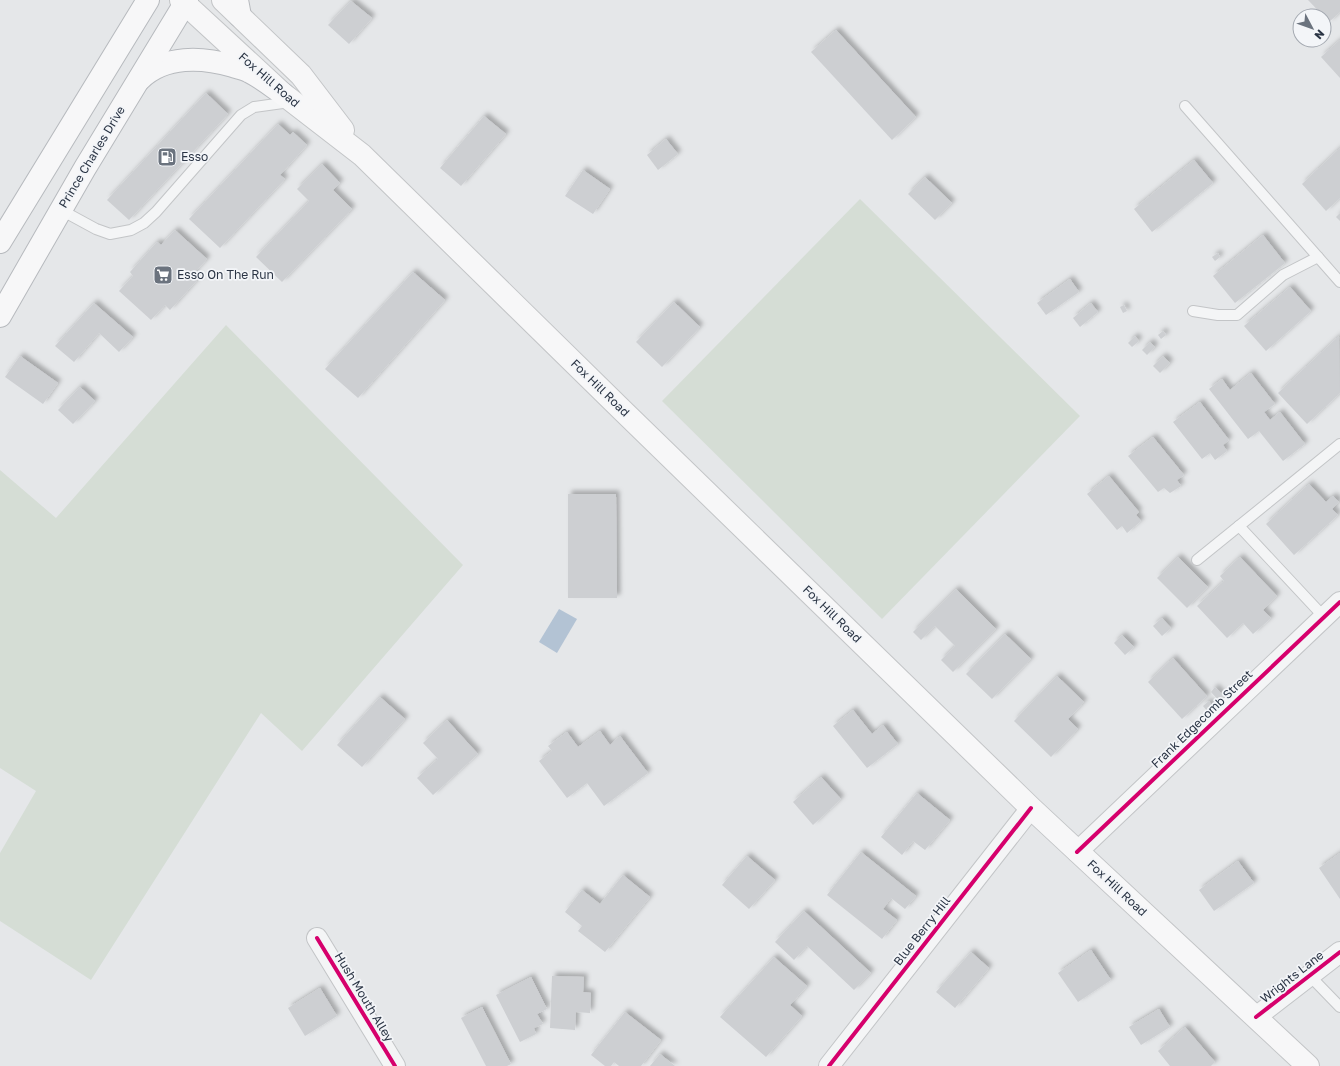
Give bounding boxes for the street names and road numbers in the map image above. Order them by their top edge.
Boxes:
street label: Fox Hill Road [236,49,303,110]
street label: Prince Charles Drive [55,103,128,211]
street label: Fox Hill Road [568,356,633,419]
street label: Fox Hill Road [800,582,865,645]
street label: Frank Edgecomb Street [1148,666,1255,771]
street label: Fox Hill Road [1084,856,1150,919]
street label: Blue Berry Hill [890,893,953,968]
street label: Wrights Lane [1257,947,1326,1006]
street label: Hush Mouth Alley [332,949,397,1045]

